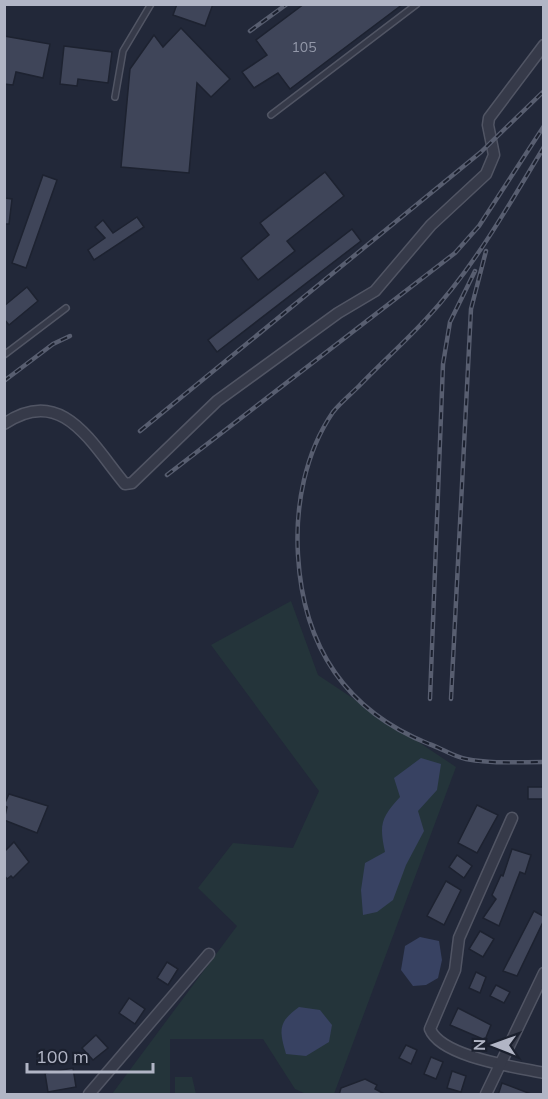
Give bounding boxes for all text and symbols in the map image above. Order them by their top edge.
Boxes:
house number: 105 [291,38,317,56]
north arrow [464,1015,524,1075]
scale bar [27,1036,153,1074]
text: N [469,1039,489,1051]
text: 100 m [36,1045,89,1068]

